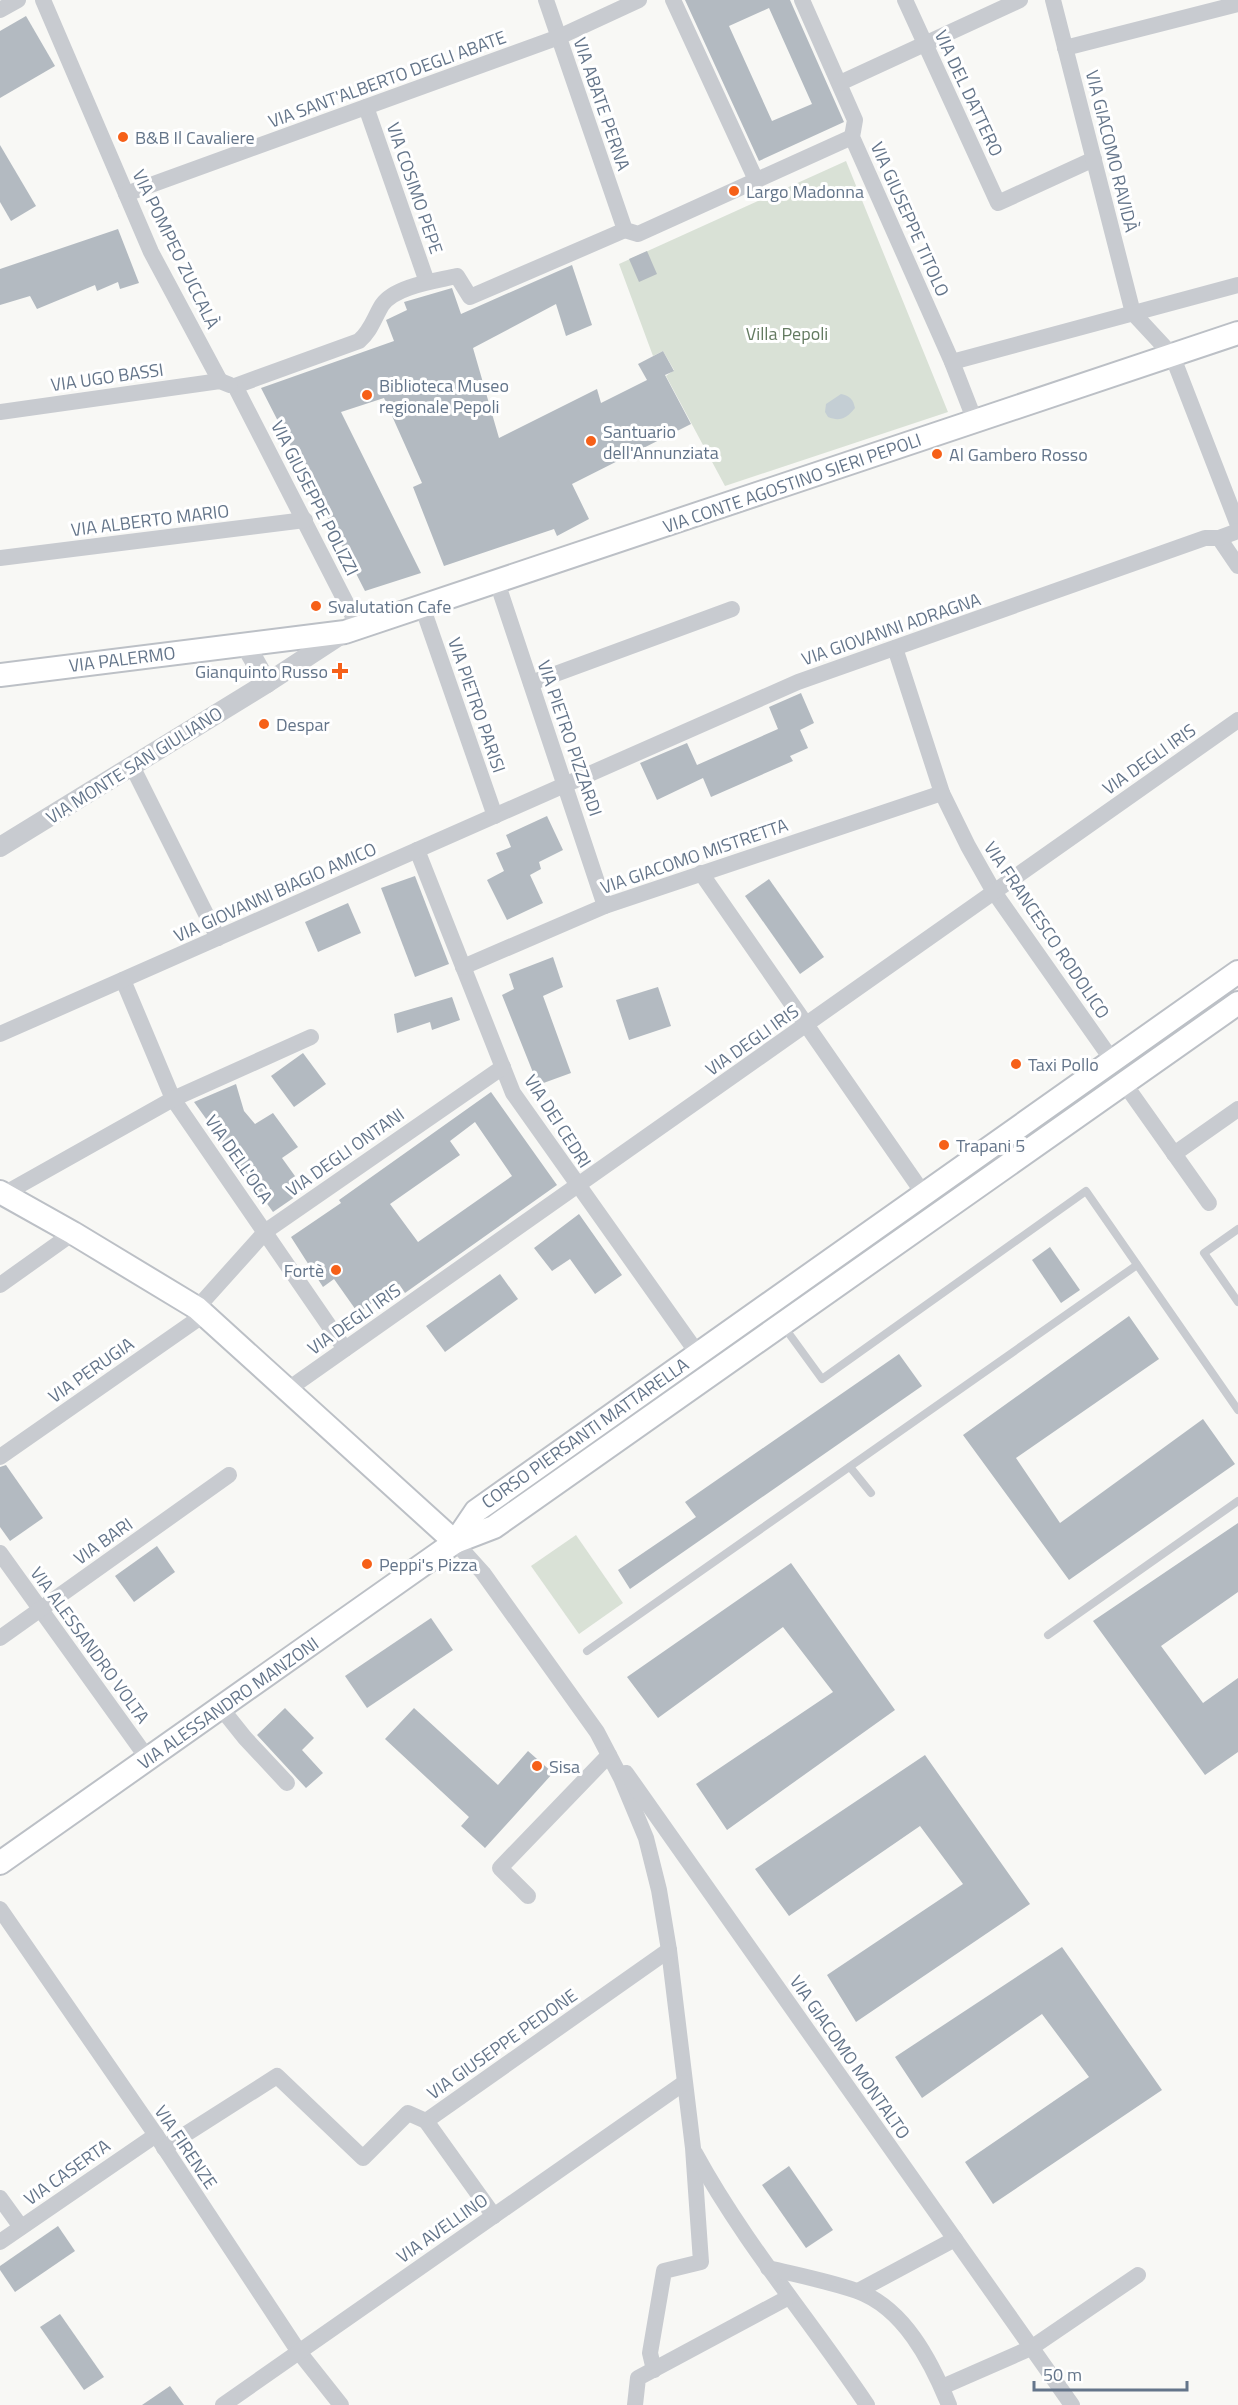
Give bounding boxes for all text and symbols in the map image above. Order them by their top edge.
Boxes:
street label: VIA SANT'ALBERTO DEGLI ABATE [264,23,510,135]
street label: VIA DEL DATTERO [928,25,1010,161]
street label: VIA ABATE PERNA [567,34,637,174]
street label: VIA GIACOMO RAVIDÀ [1079,67,1145,235]
street label: VIA COSIMO PEPE [380,119,450,257]
place label: B&B Il Cavaliere [135,124,255,151]
marker: B&B Il Cavaliere [116,130,130,144]
street label: VIA GIUSEPPE TITOLO [864,137,956,301]
street label: VIA POMPEO ZUCCALÀ [126,165,226,334]
place label: Largo Madonna [746,178,864,205]
marker: Largo Madonna [727,184,741,198]
park label: Villa Pepoli [746,320,828,347]
street label: VIA UGO BASSI [49,356,165,398]
place label: Biblioteca Museo regionale Pepoli [379,372,509,420]
marker: Biblioteca Museo regionale Pepoli [360,388,374,402]
street label: VIA GIUSEPPE POLIZZI [264,416,366,580]
place label: Santuario dell'Annunziata [603,418,719,466]
street label: VIA CONTE AGOSTINO SIERI PEPOLI [659,426,925,540]
marker: Santuario dell'Annunziata [584,434,598,448]
place label: Al Gambero Rosso [949,441,1088,468]
marker: Al Gambero Rosso [930,447,944,461]
street label: VIA ALBERTO MARIO [69,497,231,543]
street label: VIA GIOVANNI ADRAGNA [798,586,985,672]
place label: Svalutation Cafe [328,593,451,620]
marker: Svalutation Cafe [309,599,323,613]
street label: VIA PIETRO PARISI [441,634,513,776]
street label: VIA PALERMO [67,639,177,679]
street label: VIA PIETRO PIZZARDI [531,656,609,820]
place label: Gianquinto Russo [195,658,328,685]
marker: Gianquinto Russo [333,664,347,678]
street label: VIA MONTE SAN GIULIANO [41,700,227,830]
place label: Despar [276,711,330,738]
marker: Despar [257,717,271,731]
street label: VIA DEGLI IRIS [1097,717,1201,801]
street label: VIA GIACOMO MISTRETTA [597,811,792,901]
street label: VIA GIOVANNI BIAGIO AMICO [169,835,381,949]
street label: VIA FRANCESCO RODOLICO [977,836,1117,1024]
street label: VIA DEGLI IRIS [700,998,804,1082]
place label: Taxi Pollo [1028,1051,1099,1078]
marker: Taxi Pollo [1009,1057,1023,1071]
street label: VIA DEI CEDRI [518,1069,598,1173]
street label: VIA DEGLI ONTANI [280,1101,410,1203]
street label: VIA DELL'OCA [198,1109,280,1209]
place label: Trapani 5 [956,1132,1025,1159]
marker: Trapani 5 [937,1138,951,1152]
place label: Fortè [284,1257,324,1284]
marker: Fortè [329,1263,343,1277]
street label: VIA DEGLI IRIS [302,1277,406,1361]
street label: VIA PERUGIA [43,1330,140,1409]
street label: CORSO PIERSANTI MATTARELLA [476,1351,694,1515]
street label: VIA BARI [68,1511,138,1571]
place label: Peppi's Pizza [379,1551,478,1578]
marker: Peppi's Pizza [360,1557,374,1571]
street label: VIA ALESSANDRO VOLTA [24,1561,156,1729]
street label: VIA ALESSANDRO MANZONI [132,1630,324,1776]
place label: Sisa [549,1753,580,1780]
marker: Sisa [530,1759,544,1773]
street label: VIA GIACOMO MONTALTO [783,1970,917,2144]
street label: VIA GIUSEPPE PEDONE [421,1982,583,2106]
street label: VIA FIRENZE [148,2100,224,2194]
street label: VIA CASERTA [18,2132,116,2212]
street label: VIA AVELLINO [391,2187,493,2269]
scale bar [1034,2354,1187,2392]
text: 50 m [1043,2361,1082,2388]

